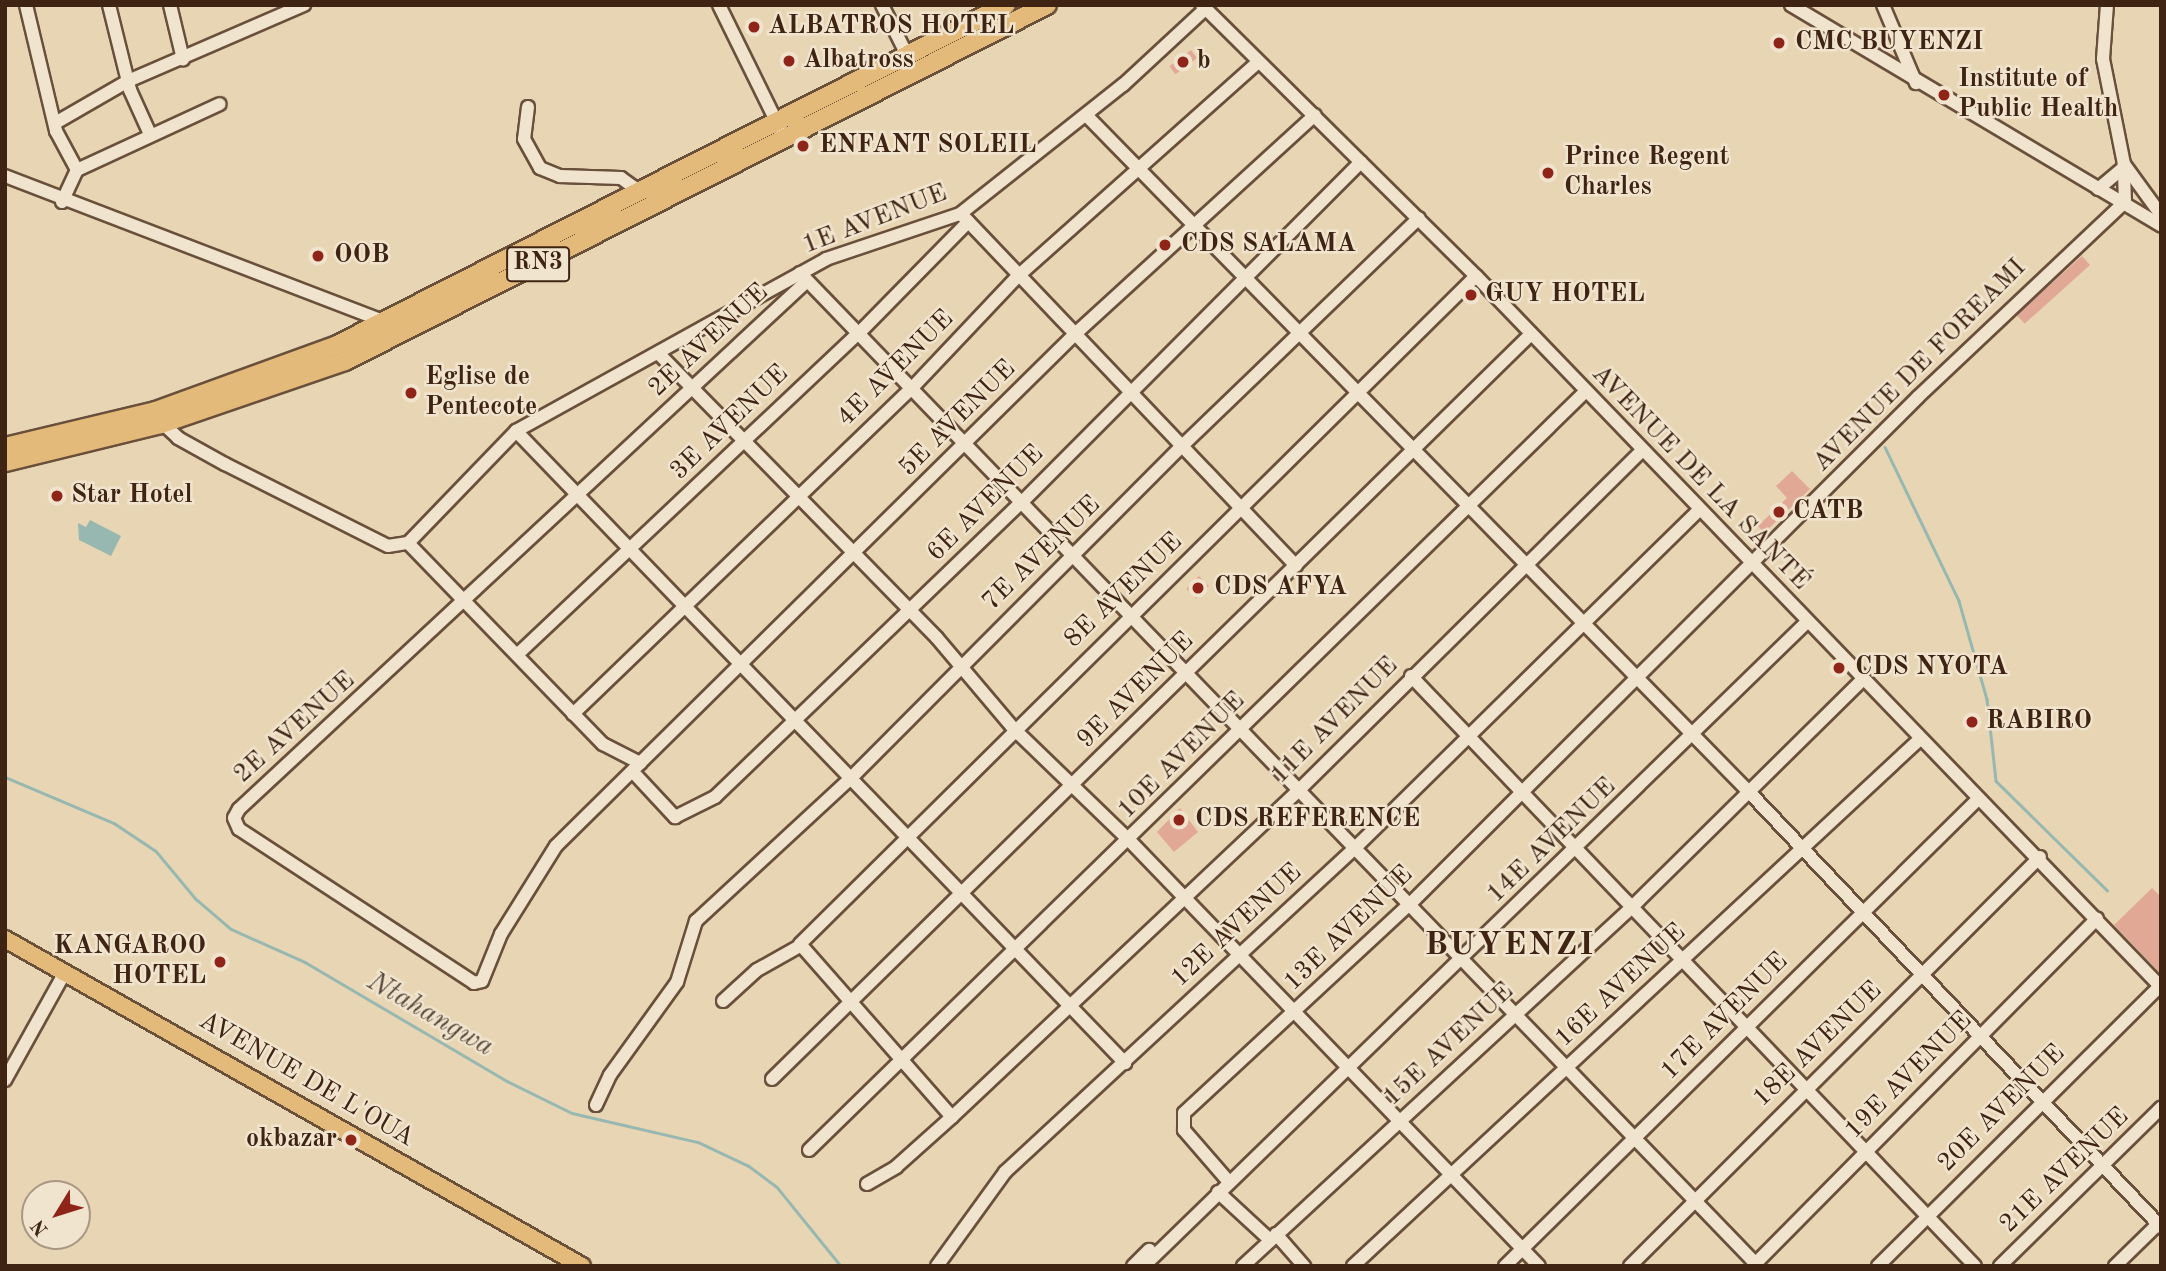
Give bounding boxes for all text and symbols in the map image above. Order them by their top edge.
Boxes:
place label: ALBATROS HOTEL [768,11,1014,43]
marker: ALBATROS HOTEL [746,19,762,35]
place label: CMC BUYENZI [1795,27,1983,59]
marker: CMC BUYENZI [1769,33,1789,53]
place label: Albatross [803,45,914,77]
place label: b [1197,46,1211,78]
marker: Albatross [781,53,797,69]
marker: b [1175,54,1191,70]
place label: Institute of Public Health [1958,64,2118,126]
marker: Institute of Public Health [1936,87,1952,103]
place label: ENFANT SOLEIL [819,130,1036,162]
marker: ENFANT SOLEIL [793,136,813,156]
place label: Prince Regent Charles [1564,142,1729,204]
marker: Prince Regent Charles [1538,163,1558,183]
street label: 1E AVENUE [798,178,952,262]
place label: CDS SALAMA [1181,229,1356,261]
marker: CDS SALAMA [1155,235,1175,255]
place label: OOB [334,240,389,272]
road number: RN3 [505,244,571,284]
marker: OOB [308,246,328,266]
street label: AVENUE DE FOREAMI [1807,253,2033,479]
street label: 2E AVENUE [643,278,775,404]
place label: GUY HOTEL [1485,279,1645,311]
marker: GUY HOTEL [1463,287,1479,303]
street label: 4E AVENUE [831,304,961,434]
street label: 5E AVENUE [893,354,1023,484]
street label: 3E AVENUE [664,359,796,487]
street label: AVENUE DE LA SANTÉ [1584,359,1816,597]
place label: Eglise de Pentecote [425,362,537,424]
marker: Eglise de Pentecote [403,385,419,401]
street label: 6E AVENUE [921,439,1051,569]
place label: Star Hotel [71,480,193,512]
marker: Star Hotel [49,488,65,504]
street label: 7E AVENUE [976,490,1108,618]
place label: CATB [1793,496,1864,528]
marker: CATB [1771,504,1787,520]
street label: 8E AVENUE [1058,527,1190,655]
place label: CDS AFYA [1214,572,1347,604]
marker: CDS AFYA [1188,578,1208,598]
street label: 9E AVENUE [1071,626,1201,756]
street label: 11E AVENUE [1265,651,1405,791]
place label: CDS NYOTA [1855,652,2008,684]
marker: CDS NYOTA [1829,658,1849,678]
street label: 2E AVENUE [228,666,362,790]
street label: 10E AVENUE [1112,686,1252,826]
place label: RABIRO [1986,706,2092,738]
marker: RABIRO [1964,714,1980,730]
street label: 14E AVENUE [1481,772,1623,910]
place label: CDS REFERENCE [1195,804,1420,836]
marker: CDS REFERENCE [1169,810,1189,830]
street label: 12E AVENUE [1165,858,1309,994]
street label: 13E AVENUE [1278,860,1420,998]
street label: 16E AVENUE [1549,918,1693,1054]
district label: BUYENZI [1425,926,1595,966]
place label: KANGAROO HOTEL [54,931,206,992]
street label: 17E AVENUE [1655,947,1795,1087]
marker: KANGAROO HOTEL [212,954,228,970]
water label: Ntahangwa [361,965,499,1065]
street label: 18E AVENUE [1747,976,1889,1114]
street label: 15E AVENUE [1377,977,1521,1113]
street label: AVENUE DE L'OUA [193,1006,419,1154]
street label: 19E AVENUE [1839,1006,1979,1146]
street label: 20E AVENUE [1932,1039,2072,1179]
street label: 21E AVENUE [1994,1102,2136,1240]
place label: okbazar [246,1124,337,1156]
marker: okbazar [343,1132,359,1148]
north arrow [21,1180,91,1250]
text: N [29,1215,53,1239]

